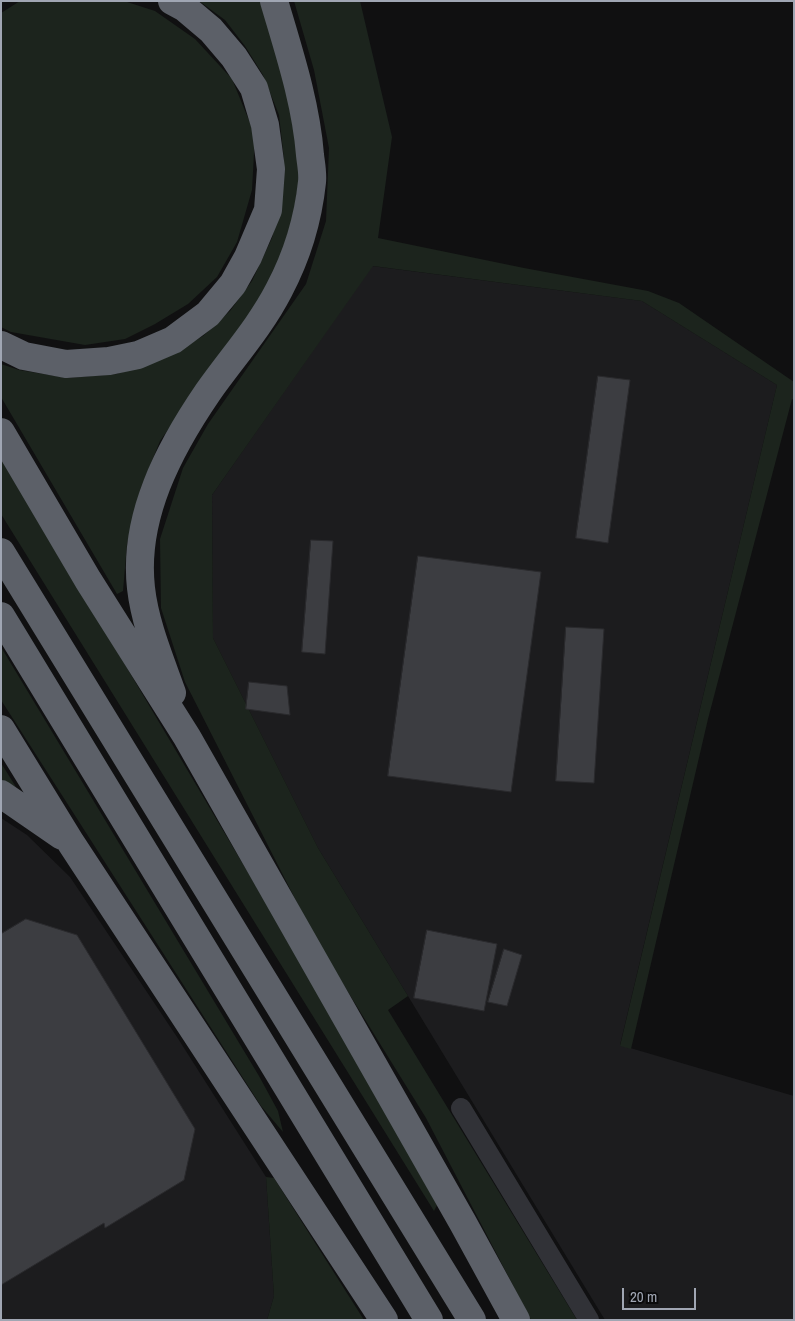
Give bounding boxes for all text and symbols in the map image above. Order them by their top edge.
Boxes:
scale bar [625,1278,699,1310]
text: 20 m [630,1286,657,1307]

